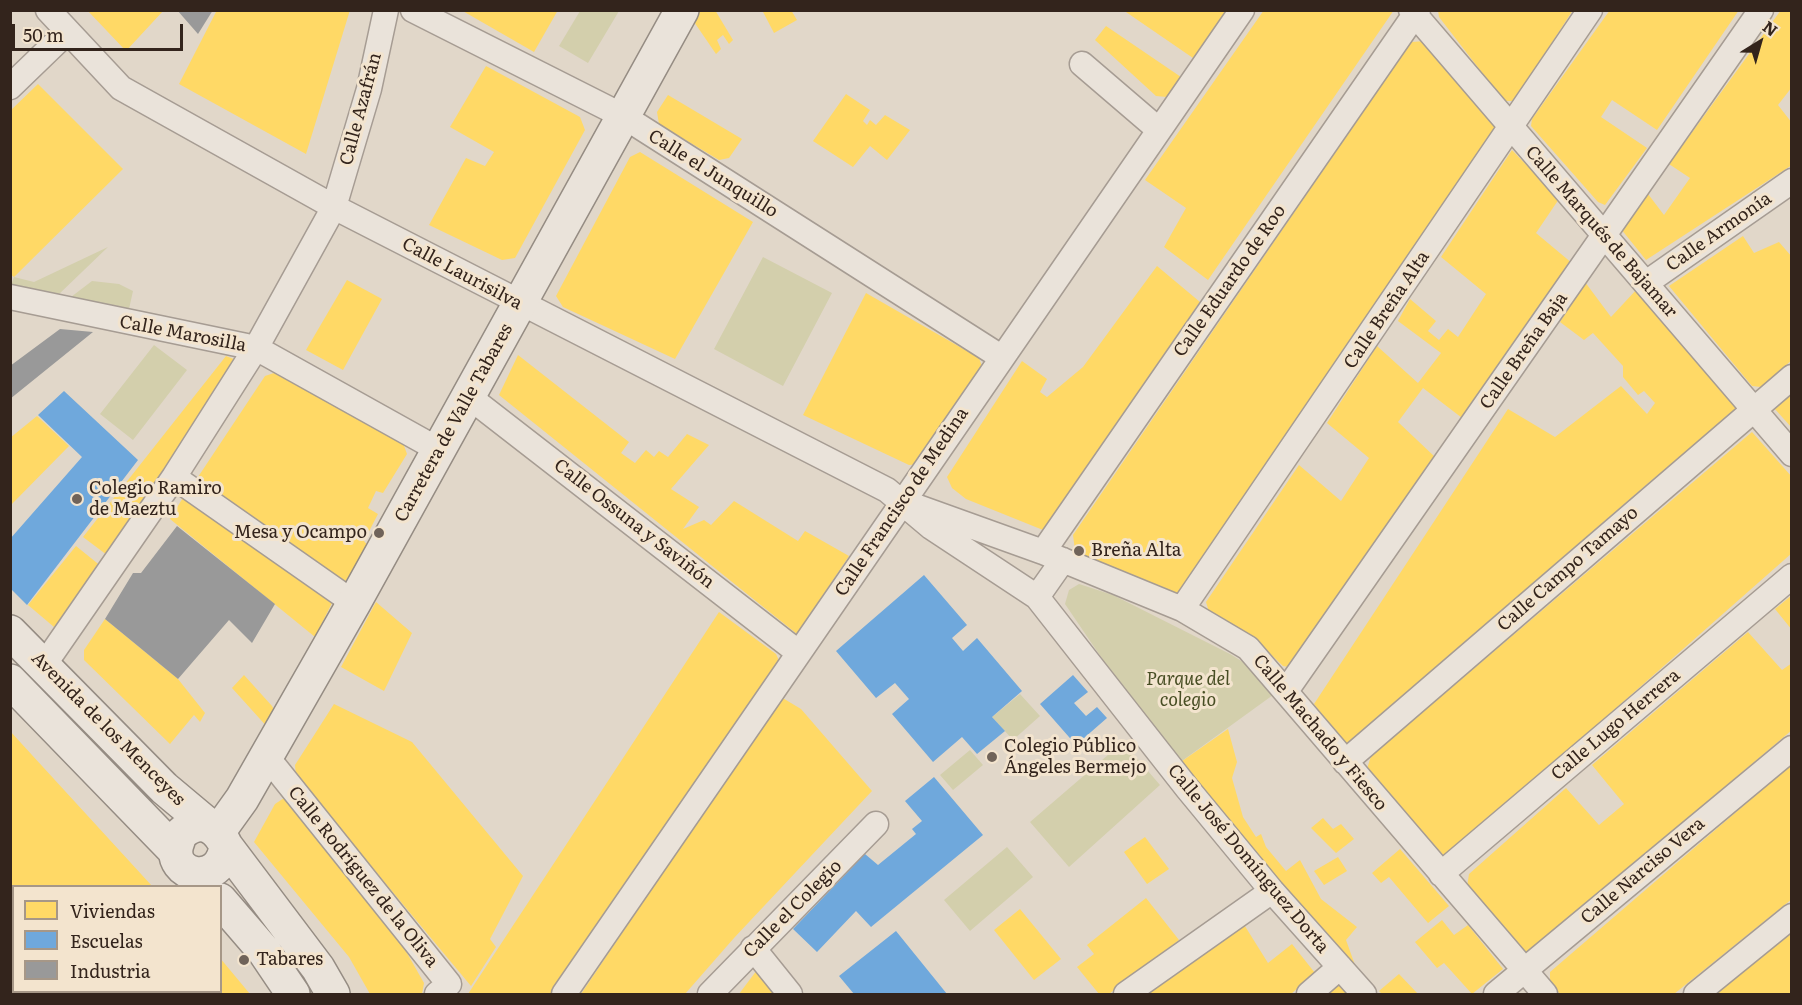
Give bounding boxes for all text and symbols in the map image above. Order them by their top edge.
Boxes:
scale bar [15,12,186,50]
north arrow [1730,12,1790,72]
text: N [1758,14,1783,41]
text: 50 m [23,21,64,48]
street label: Calle Azafrán [336,50,386,168]
street label: Calle el Junquillo [644,125,782,223]
street label: Calle Marqués de Bajamar [1520,142,1682,322]
street label: Calle Armonía [1662,188,1776,276]
street label: Calle Eduardo de Roo [1169,201,1291,361]
street label: Calle Laurisilva [398,233,526,315]
street label: Calle Breña Alta [1340,247,1434,373]
street label: Calle Breña Baja [1476,288,1572,414]
street label: Calle Marosilla [118,311,248,357]
street label: Carretera de Valle Tabares [390,320,518,526]
street label: Calle Francisco de Medina [831,403,973,601]
street label: Calle Ossuna y Saviñón [549,455,719,593]
place label: Colegio Ramiro de Maeztu [89,478,222,520]
marker: Colegio Ramiro de Maeztu [70,492,84,506]
street label: Calle Campo Tamayo [1493,502,1643,636]
place label: Mesa y Ocampo [234,522,367,544]
marker: Mesa y Ocampo [372,526,386,540]
place label: Breña Alta [1091,540,1181,562]
marker: Breña Alta [1072,544,1086,558]
street label: Avenida de los Menceyes [27,648,189,810]
street label: Calle Machado y Fiesco [1248,651,1392,815]
street label: Calle Lugo Herrera [1547,665,1685,785]
park label: Parque del colegio [1146,669,1230,712]
place label: Colegio Público Ángeles Bermejo [1004,736,1147,778]
marker: Colegio Público Ángeles Bermejo [985,750,999,764]
street label: Calle José Domínguez Dorta [1163,760,1333,958]
street label: Calle Rodríguez de la Oliva [283,782,443,972]
street label: Calle Narciso Vera [1577,813,1709,929]
street label: Calle el Colegio [739,855,847,963]
legend [12,885,222,993]
text: Viviendas [70,897,155,924]
text: Escuelas [70,927,143,954]
place label: Tabares [256,949,323,971]
marker: Tabares [237,953,251,967]
text: Industria [70,957,150,984]

